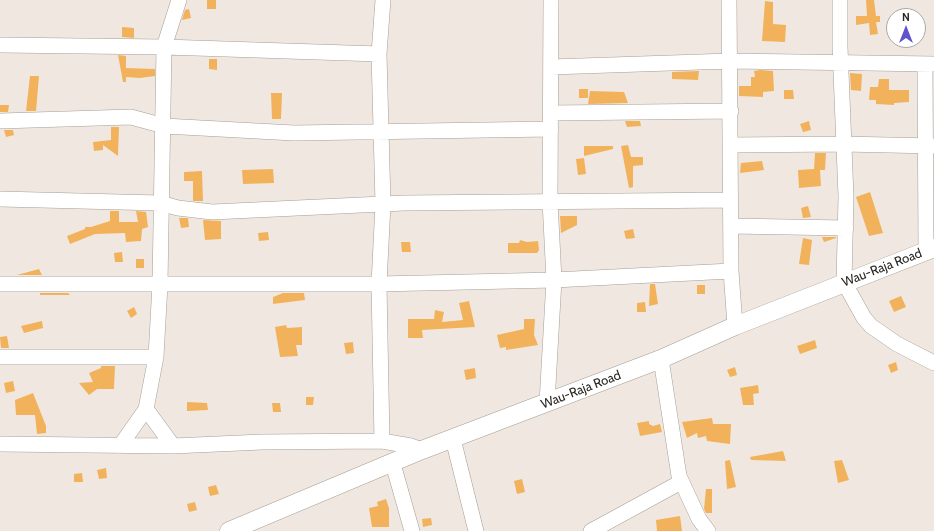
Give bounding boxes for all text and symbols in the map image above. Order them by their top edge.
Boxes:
north arrow [886,8,926,48]
text: N [902,10,910,24]
street label: Wau-Raja Road [840,246,924,290]
street label: Wau-Raja Road [539,368,623,412]

